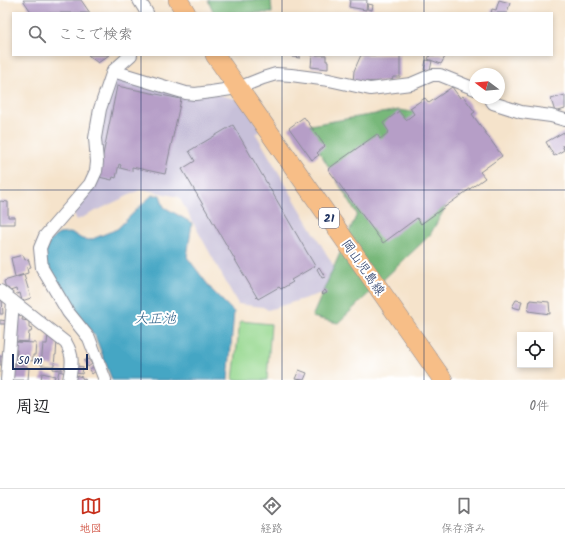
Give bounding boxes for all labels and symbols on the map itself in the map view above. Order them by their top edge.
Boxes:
north arrow [469,68,505,104]
road number: 21 [319,208,339,228]
street label: 岡山児島線 [336,235,391,301]
water label: 大正池 [134,308,177,330]
scale bar [12,352,88,371]

